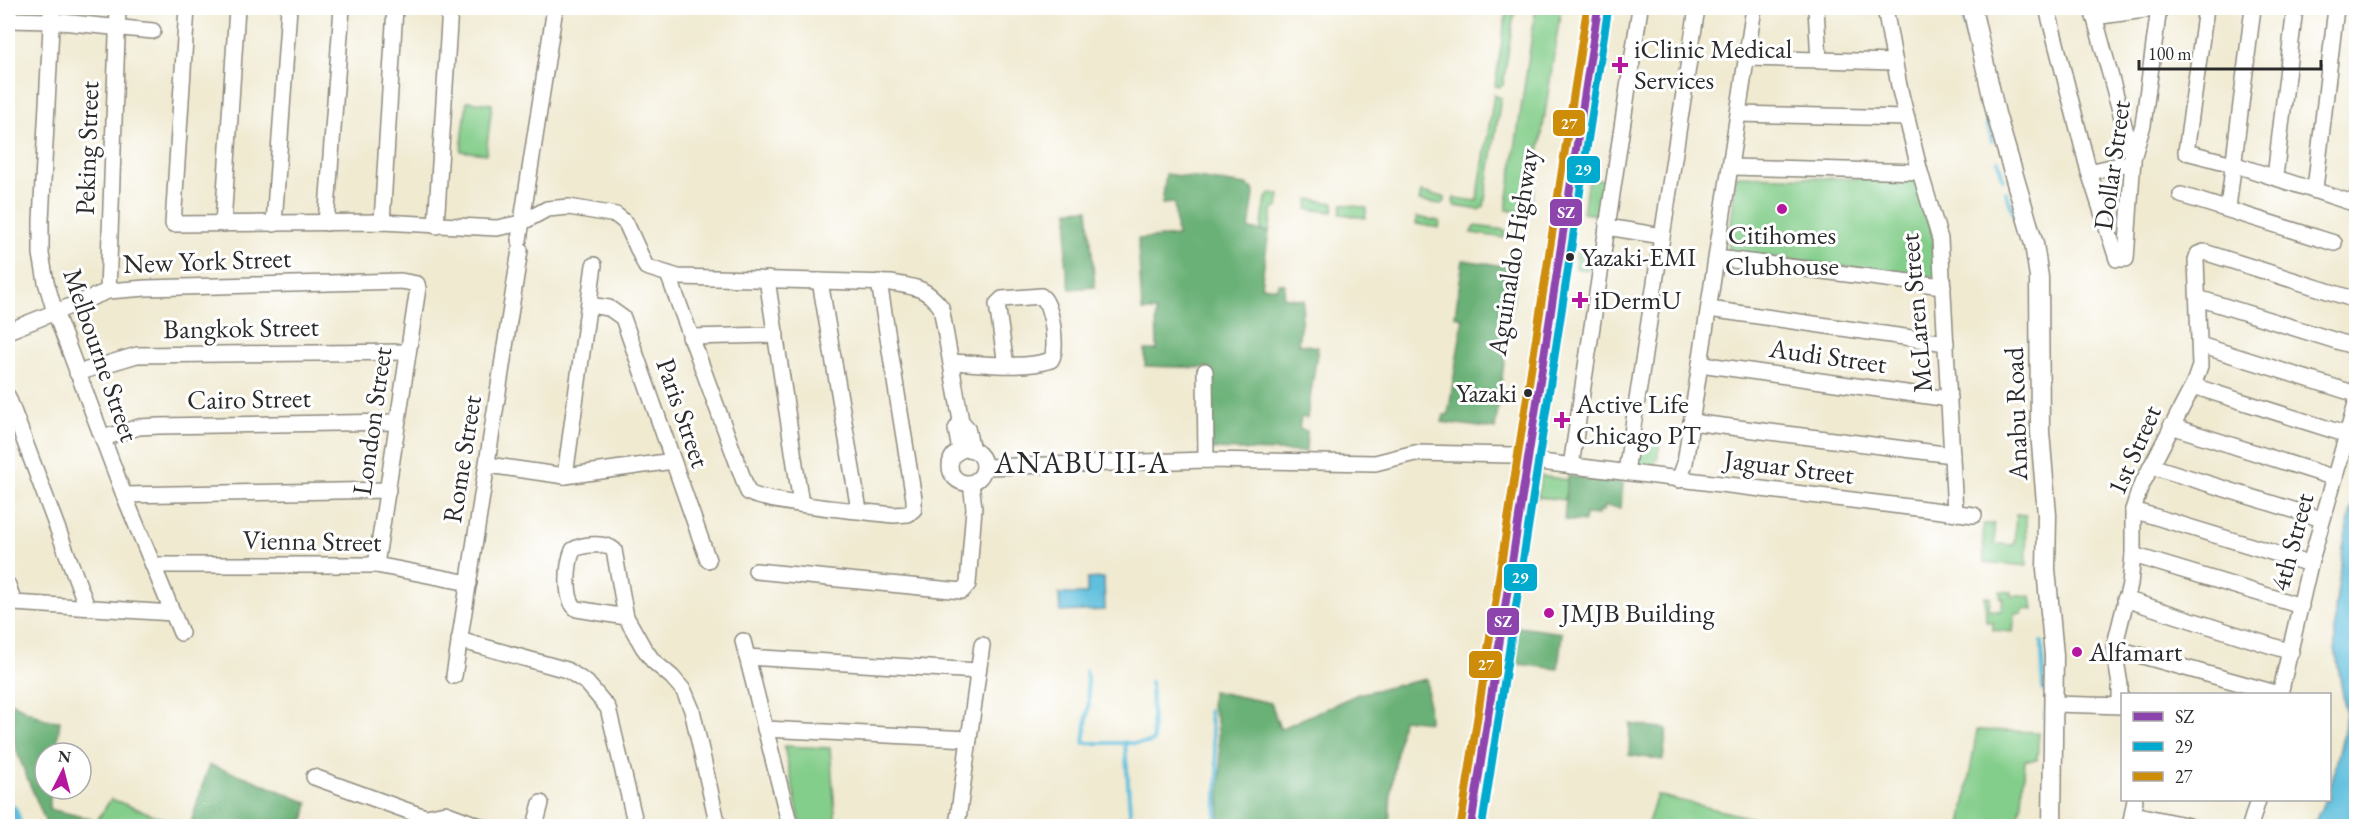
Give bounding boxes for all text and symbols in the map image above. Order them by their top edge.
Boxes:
place label: iClinic Medical Services [1634,31,1792,97]
scale bar [2139,33,2320,71]
text: 100 m [2148,42,2192,65]
marker: iClinic Medical Services [1611,56,1629,74]
street label: Peking Street [67,80,106,216]
street label: Dollar Street [2085,97,2138,232]
line badge: 27 [1552,109,1586,137]
text: 27 [1561,113,1578,134]
street label: Aguinaldo Highway [1479,146,1546,359]
line badge: 29 [1566,155,1601,184]
text: 29 [1575,159,1592,180]
line badge: SZ [1549,198,1583,227]
text: SZ [1557,202,1575,223]
marker: Citihomes Clubhouse [1775,202,1789,216]
place label: Citihomes Clubhouse [1725,217,1839,283]
street label: McLaren Street [1891,231,1940,394]
street label: New York Street [122,240,292,281]
place label: Yazaki-EMI [1581,240,1696,274]
marker: Yazaki-EMI [1564,251,1576,263]
street label: Melbourne Street [55,264,148,447]
place label: iDermU [1594,282,1682,317]
marker: iDermU [1571,291,1589,309]
street label: Bangkok Street [163,309,320,346]
street label: Audi Street [1766,330,1889,381]
street label: London Street [344,344,399,497]
street label: Anabu Road [1996,346,2035,482]
street label: Paris Street [648,354,719,473]
place label: Yazaki [1456,376,1517,410]
street label: Cairo Street [187,380,312,417]
place label: Active Life Chicago PT [1575,386,1701,452]
marker: Yazaki [1522,387,1534,399]
street label: Rome Street [434,392,489,525]
street label: 1st Street [2098,399,2169,500]
marker: Active Life Chicago PT [1553,411,1571,429]
street label: Jaguar Street [1720,441,1856,492]
district label: ANABU II-A [993,443,1170,482]
street label: 4th Street [2262,489,2322,595]
street label: Vienna Street [242,522,382,559]
line badge: 29 [1503,563,1538,592]
text: 29 [1512,567,1529,588]
place label: JMJB Building [1559,595,1715,630]
marker: JMJB Building [1542,606,1556,620]
line badge: SZ [1486,607,1520,636]
text: SZ [1494,611,1512,632]
place label: Alfamart [2088,634,2183,669]
marker: Alfamart [2070,645,2084,659]
line badge: 27 [1468,650,1503,679]
text: 27 [1478,654,1495,675]
legend [2121,693,2331,801]
text: SZ [2175,705,2194,728]
text: 29 [2175,735,2193,758]
north arrow [33,741,93,801]
text: N [57,745,72,768]
text: 27 [2175,765,2193,788]

